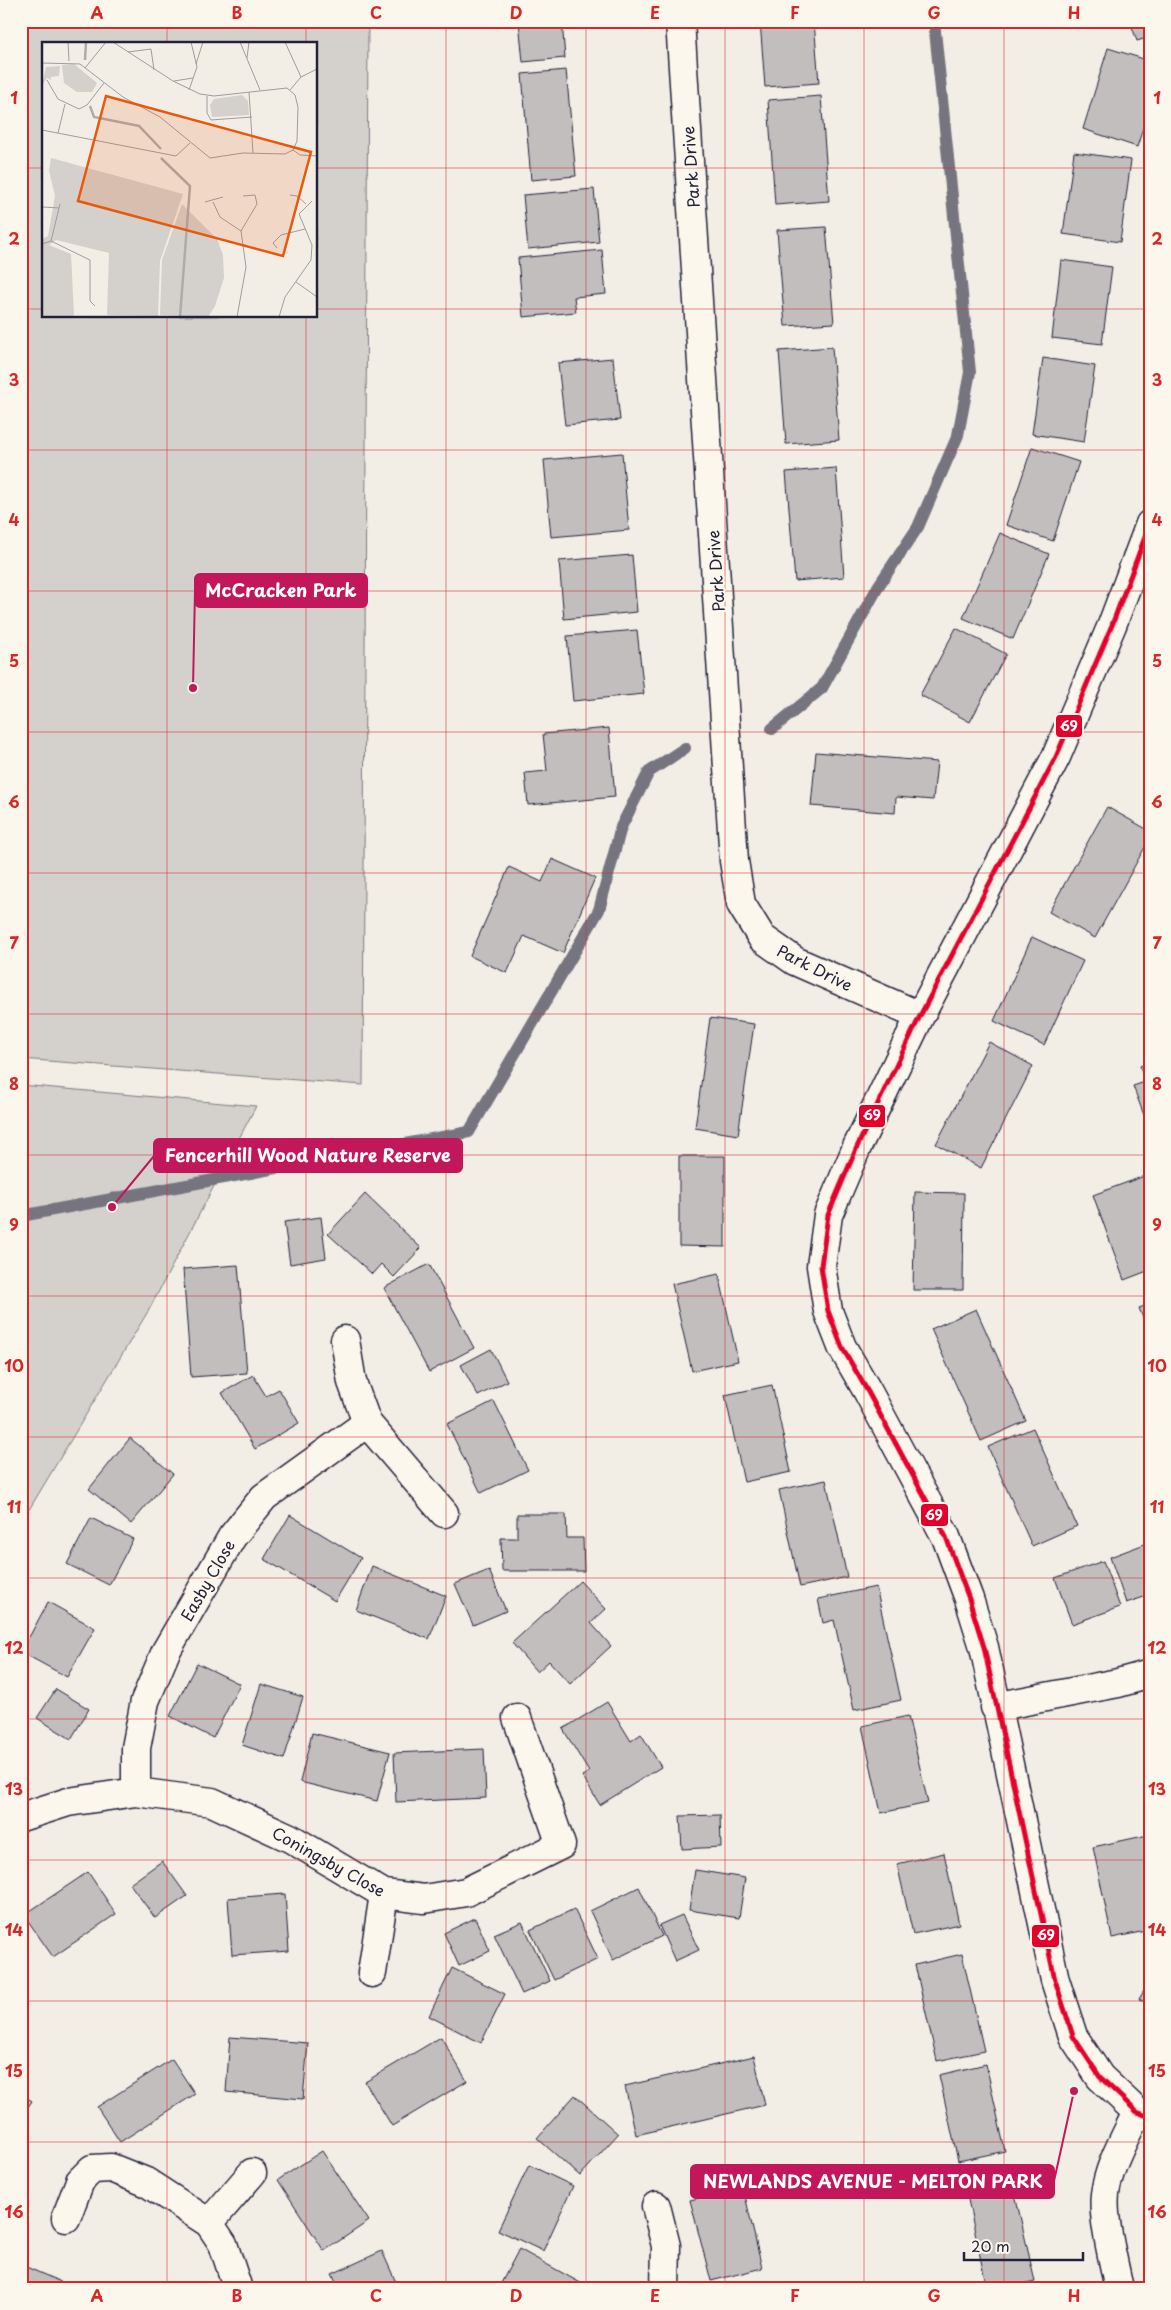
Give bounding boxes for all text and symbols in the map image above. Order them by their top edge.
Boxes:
text: A [91,0,104,24]
text: B [232,0,243,24]
text: C [370,0,382,24]
text: D [510,0,522,24]
text: E [650,0,660,24]
text: F [790,0,800,24]
text: G [927,0,941,24]
text: H [1068,0,1080,24]
inset map [42,42,318,318]
text: 1 [10,85,18,109]
text: 1 [1153,85,1161,109]
street label: Park Drive [675,125,705,209]
text: 2 [8,226,20,250]
text: 2 [1151,226,1163,250]
text: 3 [9,367,19,391]
text: 3 [1152,367,1162,391]
text: 4 [9,507,20,531]
text: 4 [1152,507,1163,531]
street label: Park Drive [700,529,730,613]
callout: McCracken Park [195,574,367,607]
text: McCracken Park [205,576,357,603]
text: 5 [9,648,19,672]
text: 5 [1152,648,1162,672]
line badge: 69 [1055,714,1083,738]
text: 69 [1060,715,1078,736]
text: 6 [8,789,20,813]
text: 6 [1151,789,1163,813]
text: 7 [9,930,19,954]
text: 7 [1152,930,1162,954]
street label: Park Drive [773,938,857,996]
text: 8 [9,1071,19,1095]
text: 8 [1152,1071,1162,1095]
line badge: 69 [858,1104,886,1128]
text: 69 [863,1104,881,1125]
callout: Fencerhill Wood Nature Reserve [154,1139,462,1172]
text: Fencerhill Wood Nature Reserve [165,1141,451,1168]
text: 9 [9,1212,19,1236]
text: 9 [1152,1212,1162,1236]
text: 10 [4,1353,24,1377]
text: 10 [1147,1353,1167,1377]
text: 11 [7,1494,21,1518]
text: 11 [1150,1494,1164,1518]
line badge: 69 [920,1503,949,1527]
text: 69 [925,1504,943,1525]
street label: Easby Close [174,1535,240,1625]
text: 12 [5,1635,23,1659]
text: 12 [1148,1635,1166,1659]
text: 13 [5,1776,23,1800]
text: 13 [1148,1776,1166,1800]
street label: Coningsby Close [268,1820,390,1902]
text: 14 [5,1917,23,1941]
text: 14 [1148,1917,1166,1941]
line badge: 69 [1031,1924,1060,1948]
text: 69 [1037,1924,1055,1945]
text: 15 [5,2058,23,2082]
text: 15 [1148,2058,1166,2082]
callout: NEWLANDS AVENUE - MELTON PARK [691,2165,1054,2198]
text: NEWLANDS AVENUE - MELTON PARK [703,2167,1043,2194]
text: 16 [5,2199,23,2223]
text: 16 [1148,2199,1166,2223]
scale bar [964,2230,1082,2262]
text: 20 m [971,2234,1010,2257]
text: A [91,2283,104,2307]
text: B [232,2283,243,2307]
text: C [370,2283,382,2307]
text: D [510,2283,522,2307]
text: E [650,2283,660,2307]
text: F [790,2283,800,2307]
text: G [927,2283,941,2307]
text: H [1068,2283,1080,2307]

